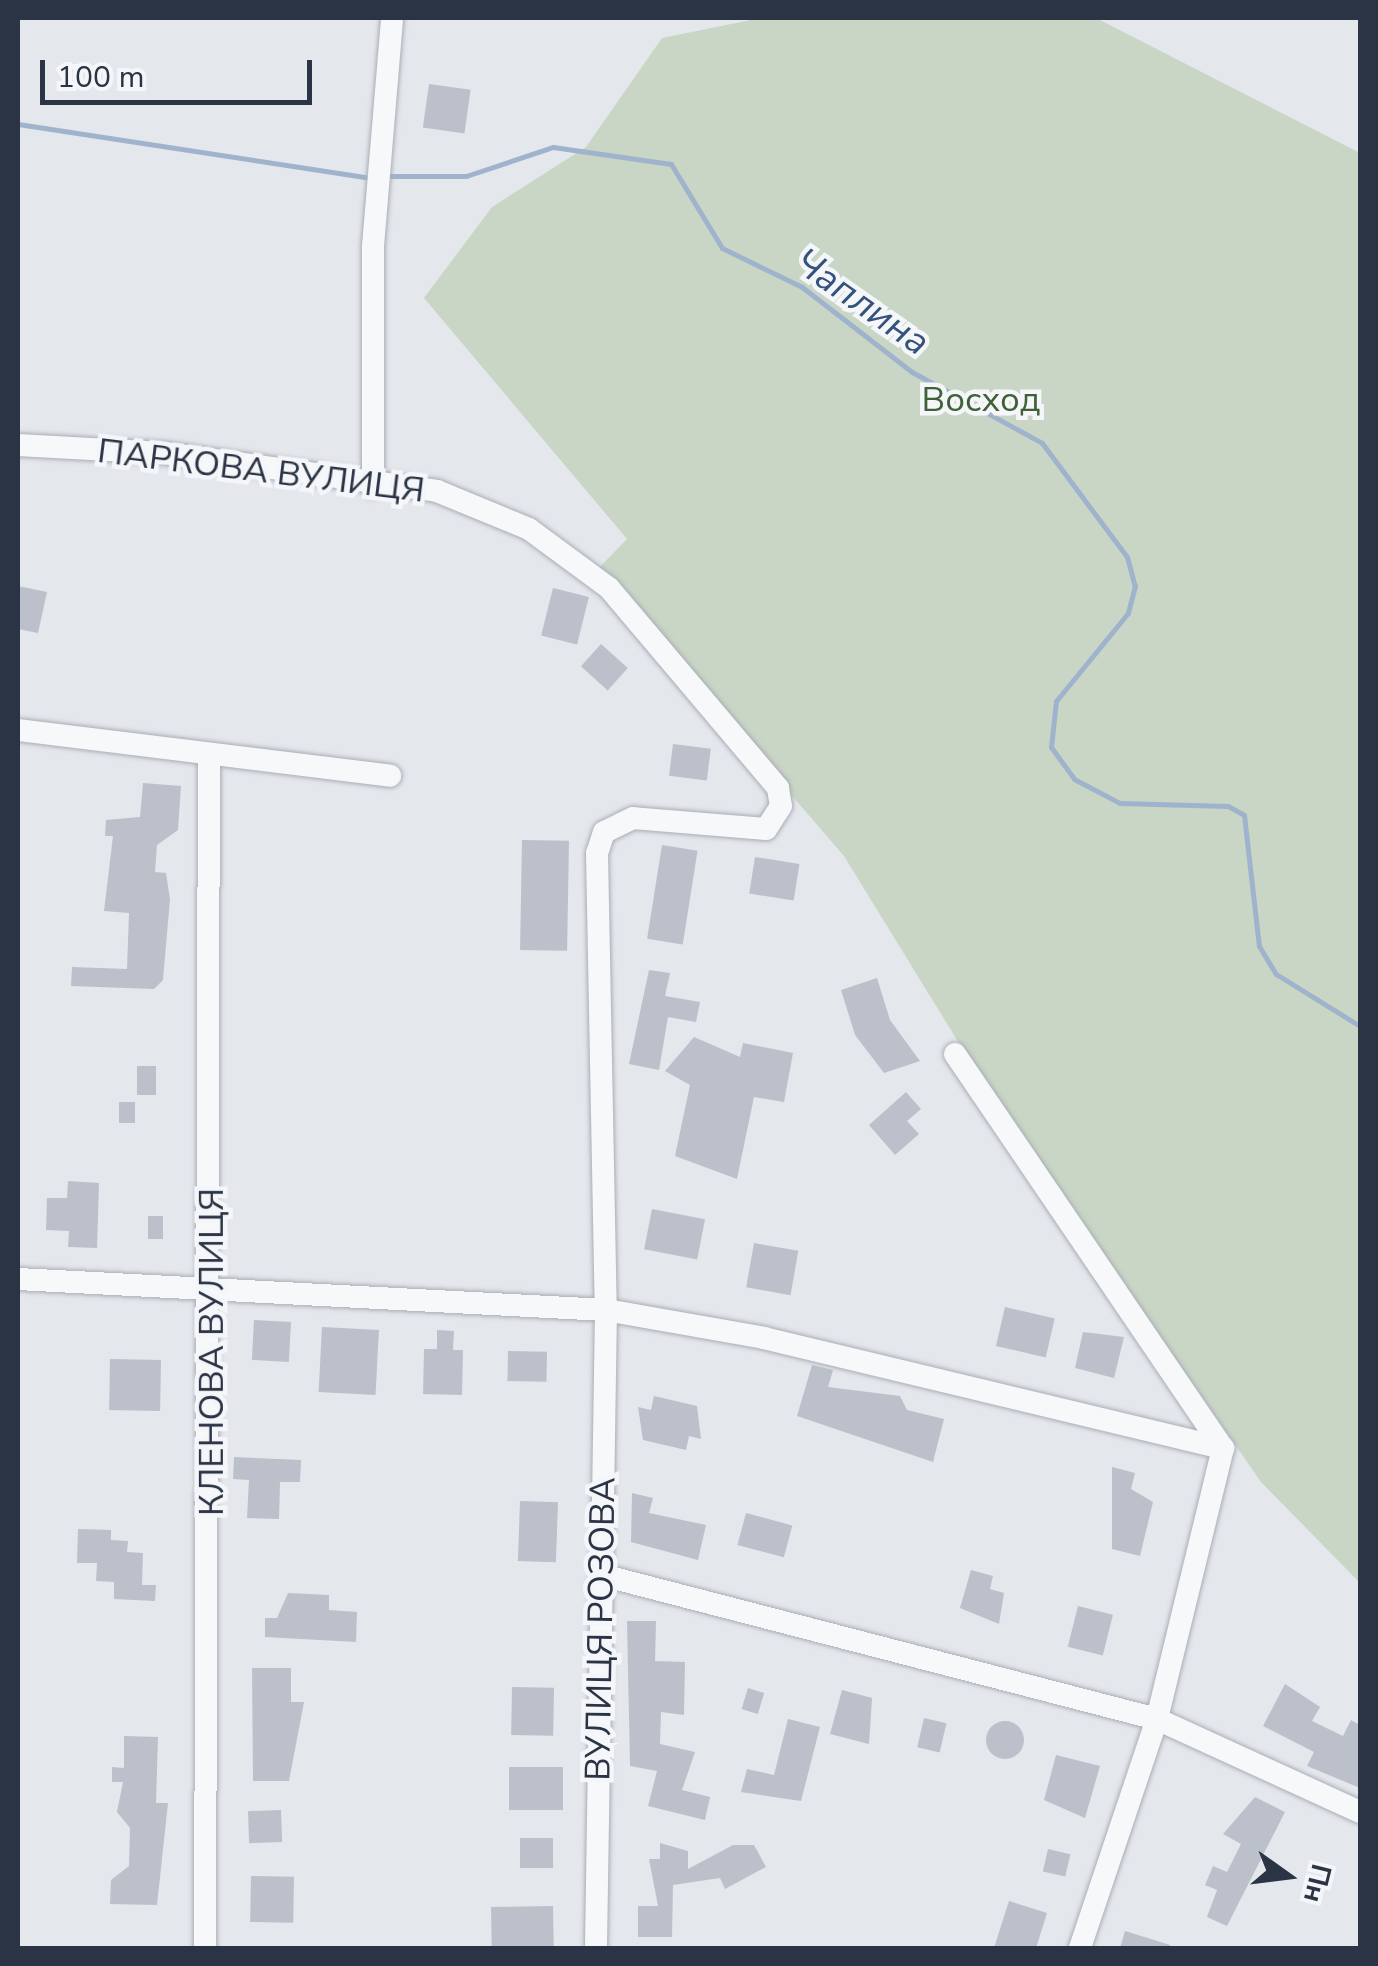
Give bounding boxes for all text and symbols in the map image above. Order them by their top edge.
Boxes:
scale bar [45,40,318,102]
text: 100 m [57,57,144,98]
water label: Чаплина [785,239,939,365]
park label: Восход [922,379,1040,421]
street label: ПАРКОВА ВУЛИЦЯ [95,430,427,512]
street label: КЛЕНОВА ВУЛИЦЯ [191,1188,233,1516]
street label: ВУЛИЦЯ РОЗОВА [577,1477,625,1781]
north arrow [1238,1826,1338,1926]
text: Пн [1294,1860,1340,1907]

